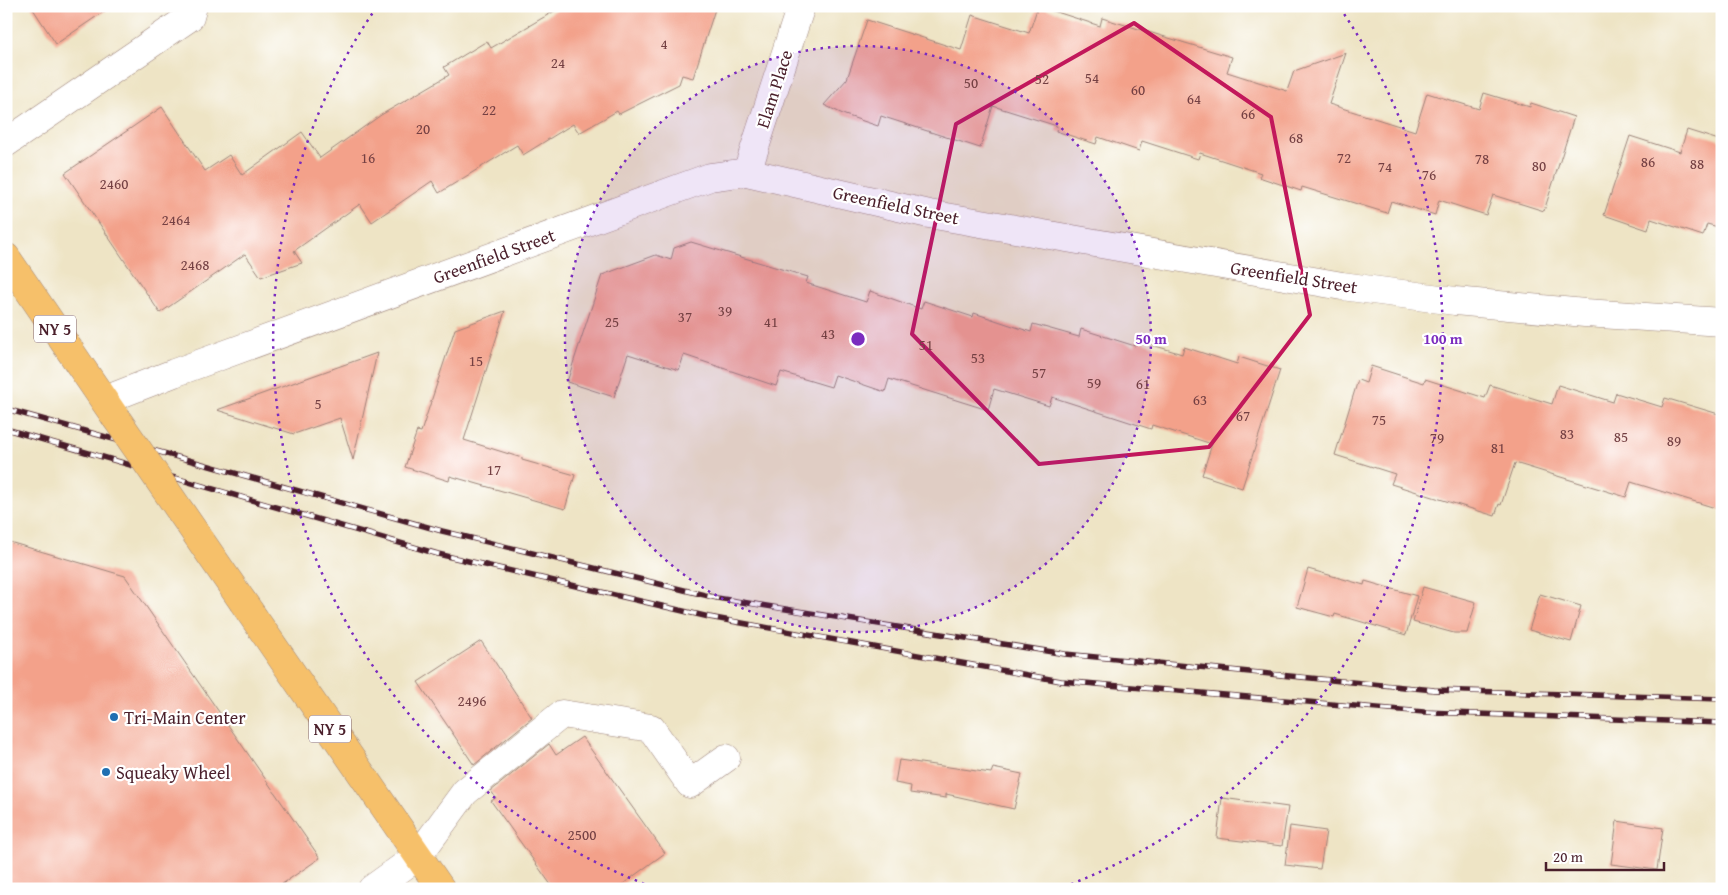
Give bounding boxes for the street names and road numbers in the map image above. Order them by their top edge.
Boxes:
street label: Elam Place [749,46,799,132]
street label: Greenfield Street [830,178,962,232]
street label: Greenfield Street [429,221,559,291]
street label: Greenfield Street [1229,254,1360,300]
road number: NY 5 [34,316,76,342]
road number: NY 5 [309,716,351,742]

